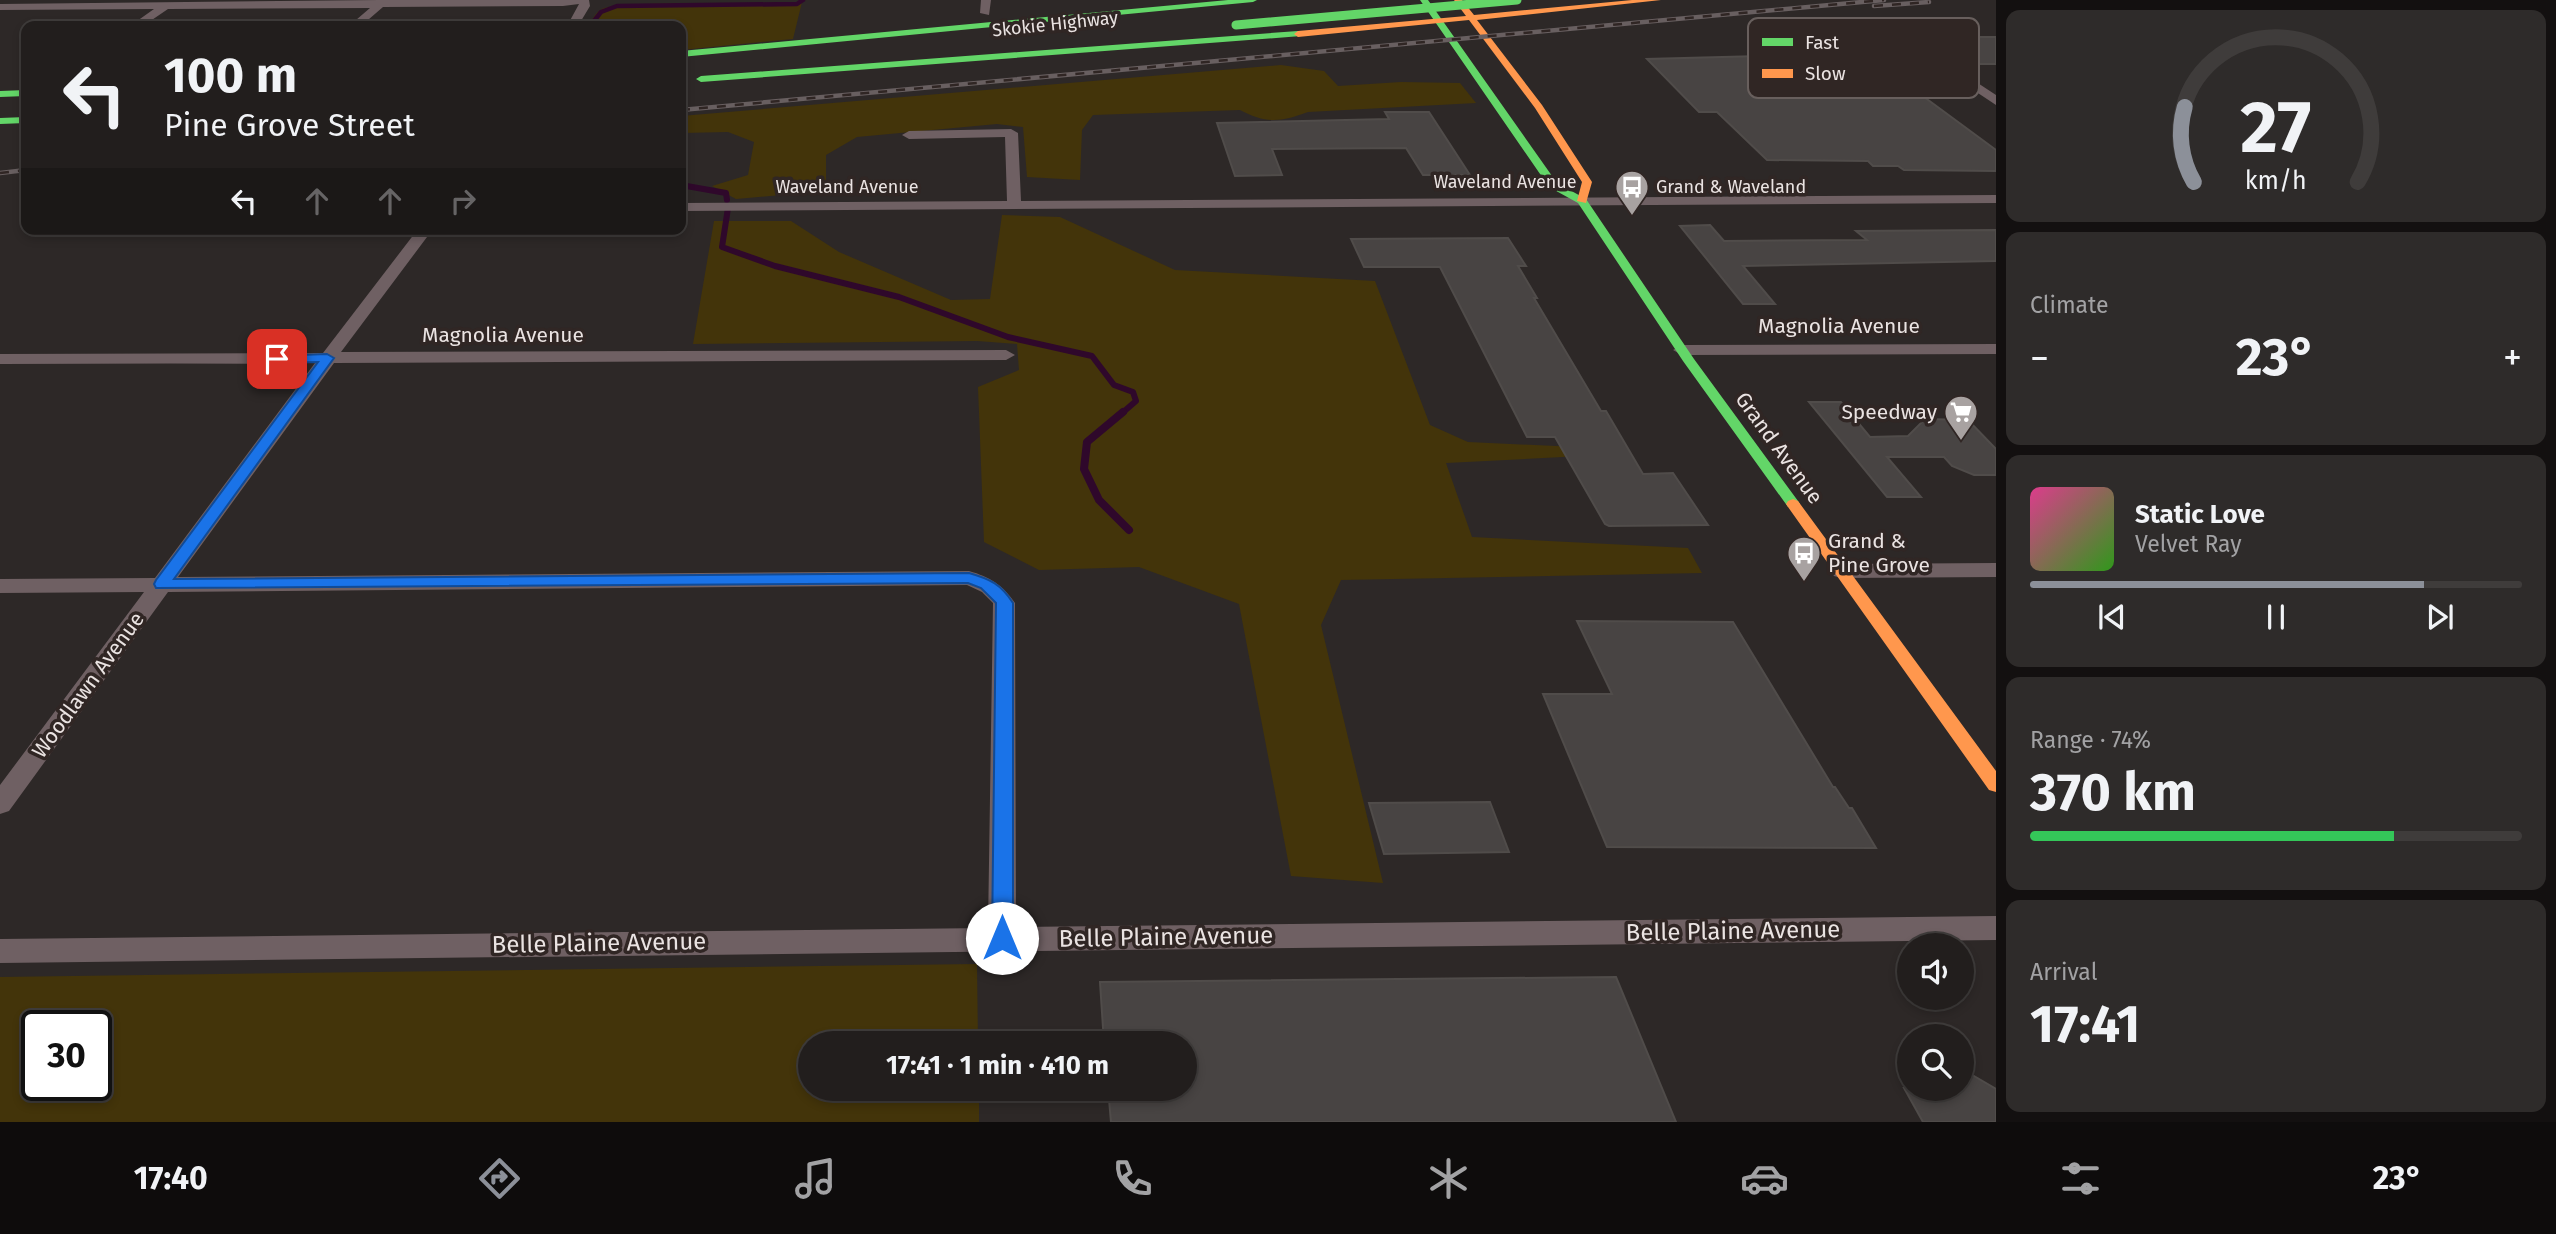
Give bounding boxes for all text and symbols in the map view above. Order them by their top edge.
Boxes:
street label: Skokie Highway [991,6,1119,42]
legend [1748,18,1979,98]
text: Fast [1805,31,1839,54]
text: 100 m [164,46,297,105]
icon: left [49,49,140,140]
text: Slow [1805,62,1846,85]
text: 27 [2241,85,2311,172]
text: Pine Grove Street [164,106,415,144]
text: km/h [2245,166,2307,196]
bus stop icon: Grand & Waveland [1613,168,1651,217]
street label: Waveland Avenue [1433,171,1577,193]
street label: Waveland Avenue [775,176,919,198]
place label: Grand & Waveland [1656,176,1806,198]
icon: left [225,182,263,220]
icon: ahead [298,182,336,220]
icon: ahead [371,182,409,220]
icon: right [444,182,482,220]
text: Climate [2030,291,2109,319]
street label: Magnolia Avenue [1758,313,1920,339]
street label: Magnolia Avenue [422,322,584,348]
text: 23° [2236,326,2316,389]
pin [247,329,307,389]
text: − [2030,335,2049,381]
text: + [2503,335,2522,381]
icon: arrive [258,340,296,378]
street label: Grand Avenue [1730,387,1828,509]
supermarket icon: Speedway [1942,393,1980,442]
place label: Speedway [1841,399,1938,425]
text: Static Love [2135,499,2265,530]
place label: Grand & Pine Grove [1828,528,1930,578]
text: Velvet Ray [2135,530,2242,558]
bus stop icon: Grand & Pine Grove [1785,534,1823,583]
icon: previous [2093,598,2131,636]
icon: pause [2257,598,2295,636]
icon: next [2421,598,2459,636]
street label: Woodlawn Avenue [26,607,150,763]
text: Range · 74% [2030,726,2151,754]
text: 370 km [2030,761,2196,824]
position arrow [965,901,1039,975]
street label: Belle Plaine Avenue [1625,915,1841,947]
street label: Belle Plaine Avenue [1058,921,1274,953]
street label: Belle Plaine Avenue [491,927,707,959]
map controls [1897,933,1974,1101]
button: sound [1897,933,1974,1010]
text: Arrival [2030,958,2097,986]
text: 17:41 [2030,993,2140,1056]
speed limit sign: 30 [21,1010,112,1101]
button: search [1897,1024,1974,1101]
text: 17:41 · 1 min · 410 m [886,1050,1109,1081]
icon: directions [475,1154,524,1203]
icon: music [791,1154,840,1203]
icon: phone [1108,1154,1157,1203]
icon: climate [1424,1154,1473,1203]
icon: car [1740,1154,1789,1203]
icon: filters [2056,1154,2105,1203]
text: 17:40 [134,1159,208,1197]
text: 23° [2373,1159,2422,1197]

